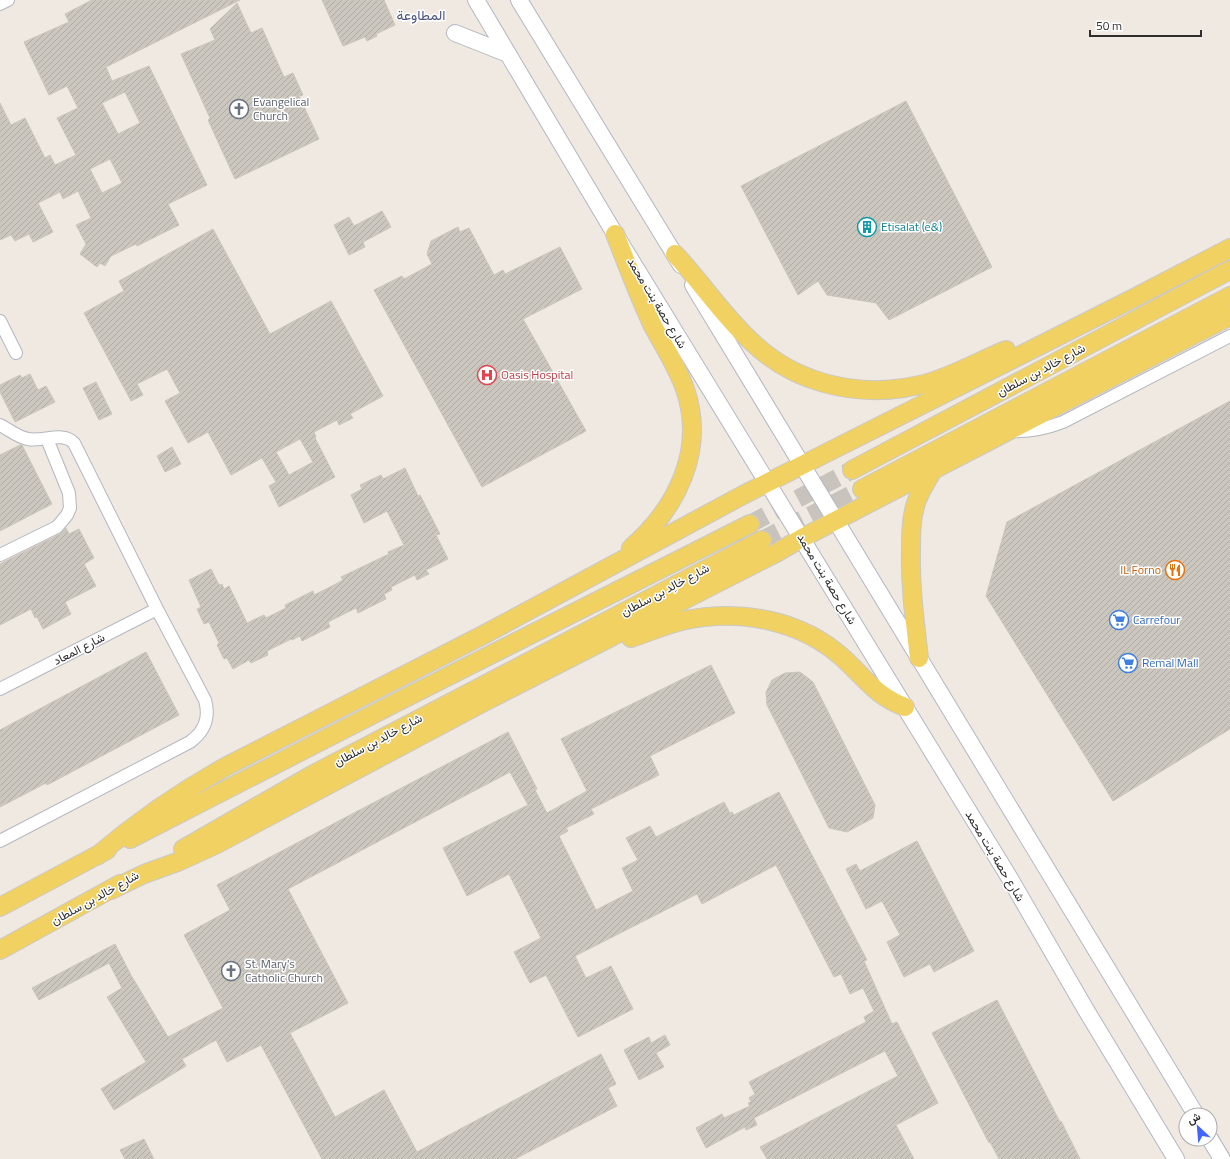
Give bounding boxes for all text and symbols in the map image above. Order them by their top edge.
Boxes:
district label: المطاوعة [396,4,446,25]
scale bar [1090,12,1201,38]
text: 50 m [1096,16,1122,35]
place label: Evangelical Church [253,92,309,125]
church icon: Evangelical Church [228,98,250,120]
building icon: Etisalat (e&) [856,216,878,238]
place label: Etisalat (e&) [881,217,942,236]
street label: شارع حصة بنت محمد [623,254,692,352]
street label: شارع خالِد بن سلطان [993,338,1088,401]
hospital icon: Oasis Hospital [476,364,498,386]
place label: Oasis Hospital [501,365,573,384]
street label: شارع حصة بنت محمد [793,530,862,628]
street label: شارع خالِد بن سلطان [617,558,712,621]
restaurant icon: IL Forno [1164,559,1186,581]
place label: IL Forno [1120,560,1161,579]
supermarket icon: Carrefour [1108,609,1130,631]
place label: Carrefour [1133,610,1181,629]
street label: شارع المعاد [50,627,108,670]
supermarket icon: Remal Mall [1117,652,1139,674]
place label: Remal Mall [1142,653,1198,672]
street label: شارع خالِد بن سلطان [330,708,425,771]
street label: شارع حصة بنت محمد [961,807,1030,905]
street label: شارع خالِد بن سلطان [47,866,142,930]
place label: St. Mary's Catholic Church [245,954,323,987]
church icon: St. Mary's Catholic Church [220,960,242,982]
north arrow [1178,1107,1218,1147]
text: ش [1184,1108,1203,1128]

